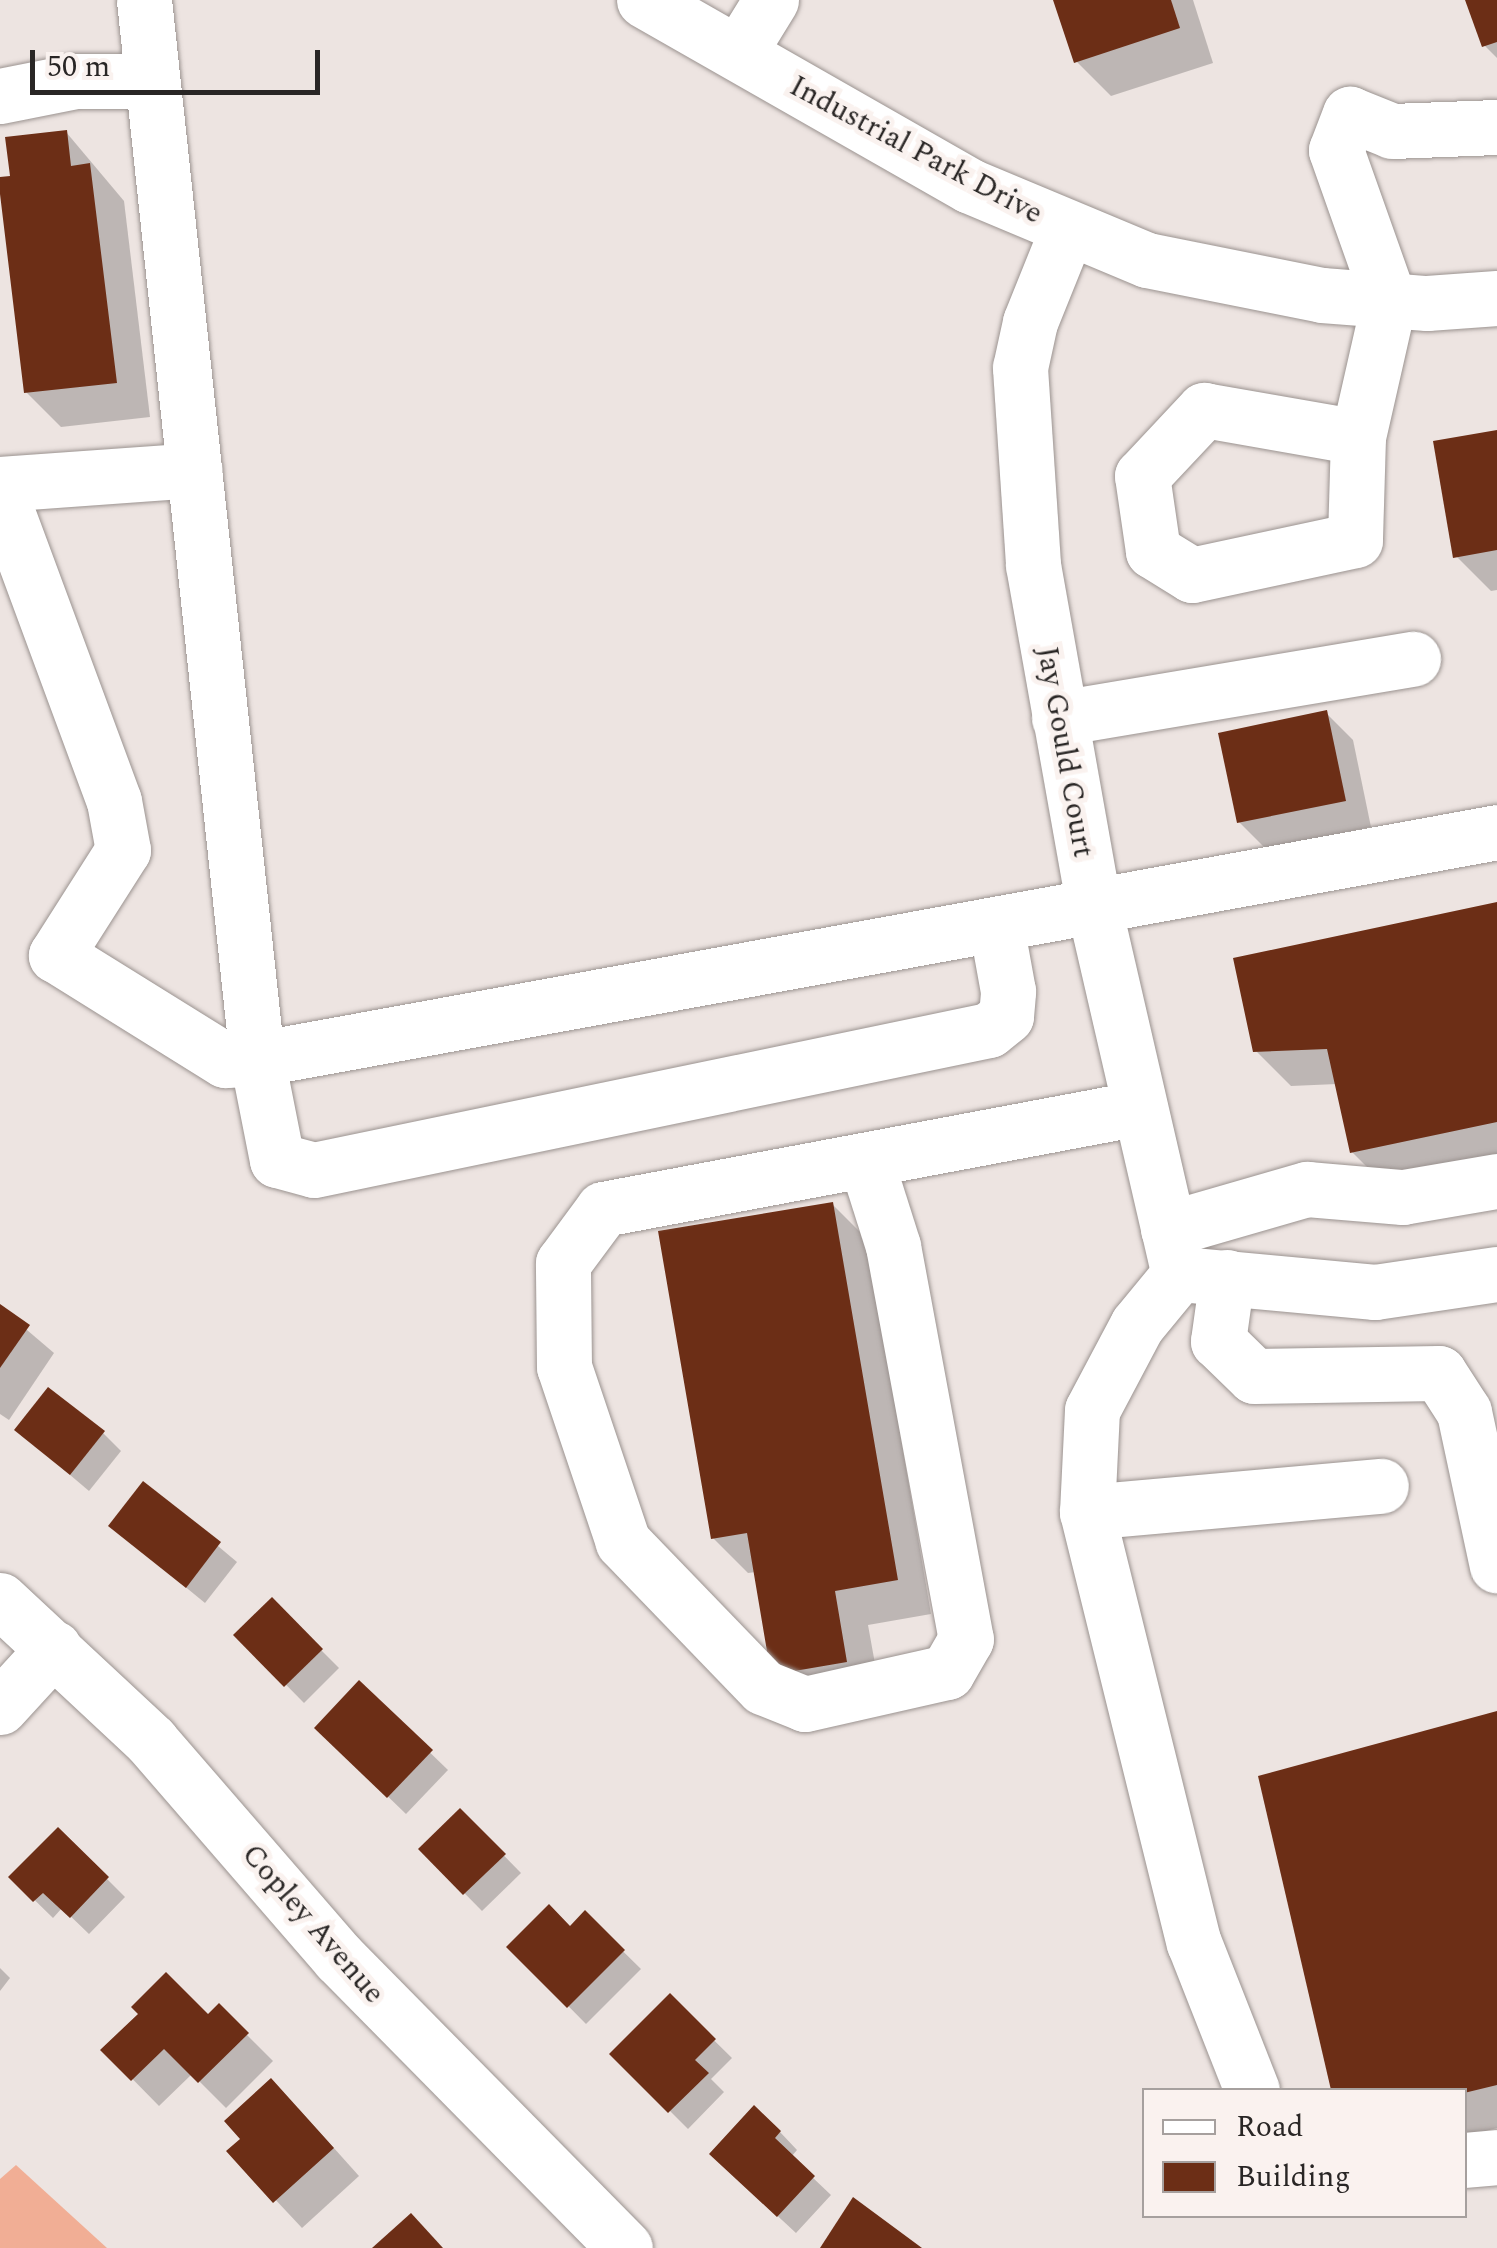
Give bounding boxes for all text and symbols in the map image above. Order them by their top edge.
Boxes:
scale bar [35,30,325,92]
text: 50 m [47,44,110,90]
street label: Industrial Park Drive [783,68,1049,232]
street label: Jay Gould Court [1029,644,1101,860]
street label: Copley Avenue [234,1837,392,2011]
legend [1142,2088,1467,2218]
text: Road [1236,2104,1304,2150]
text: Building [1236,2154,1351,2200]

